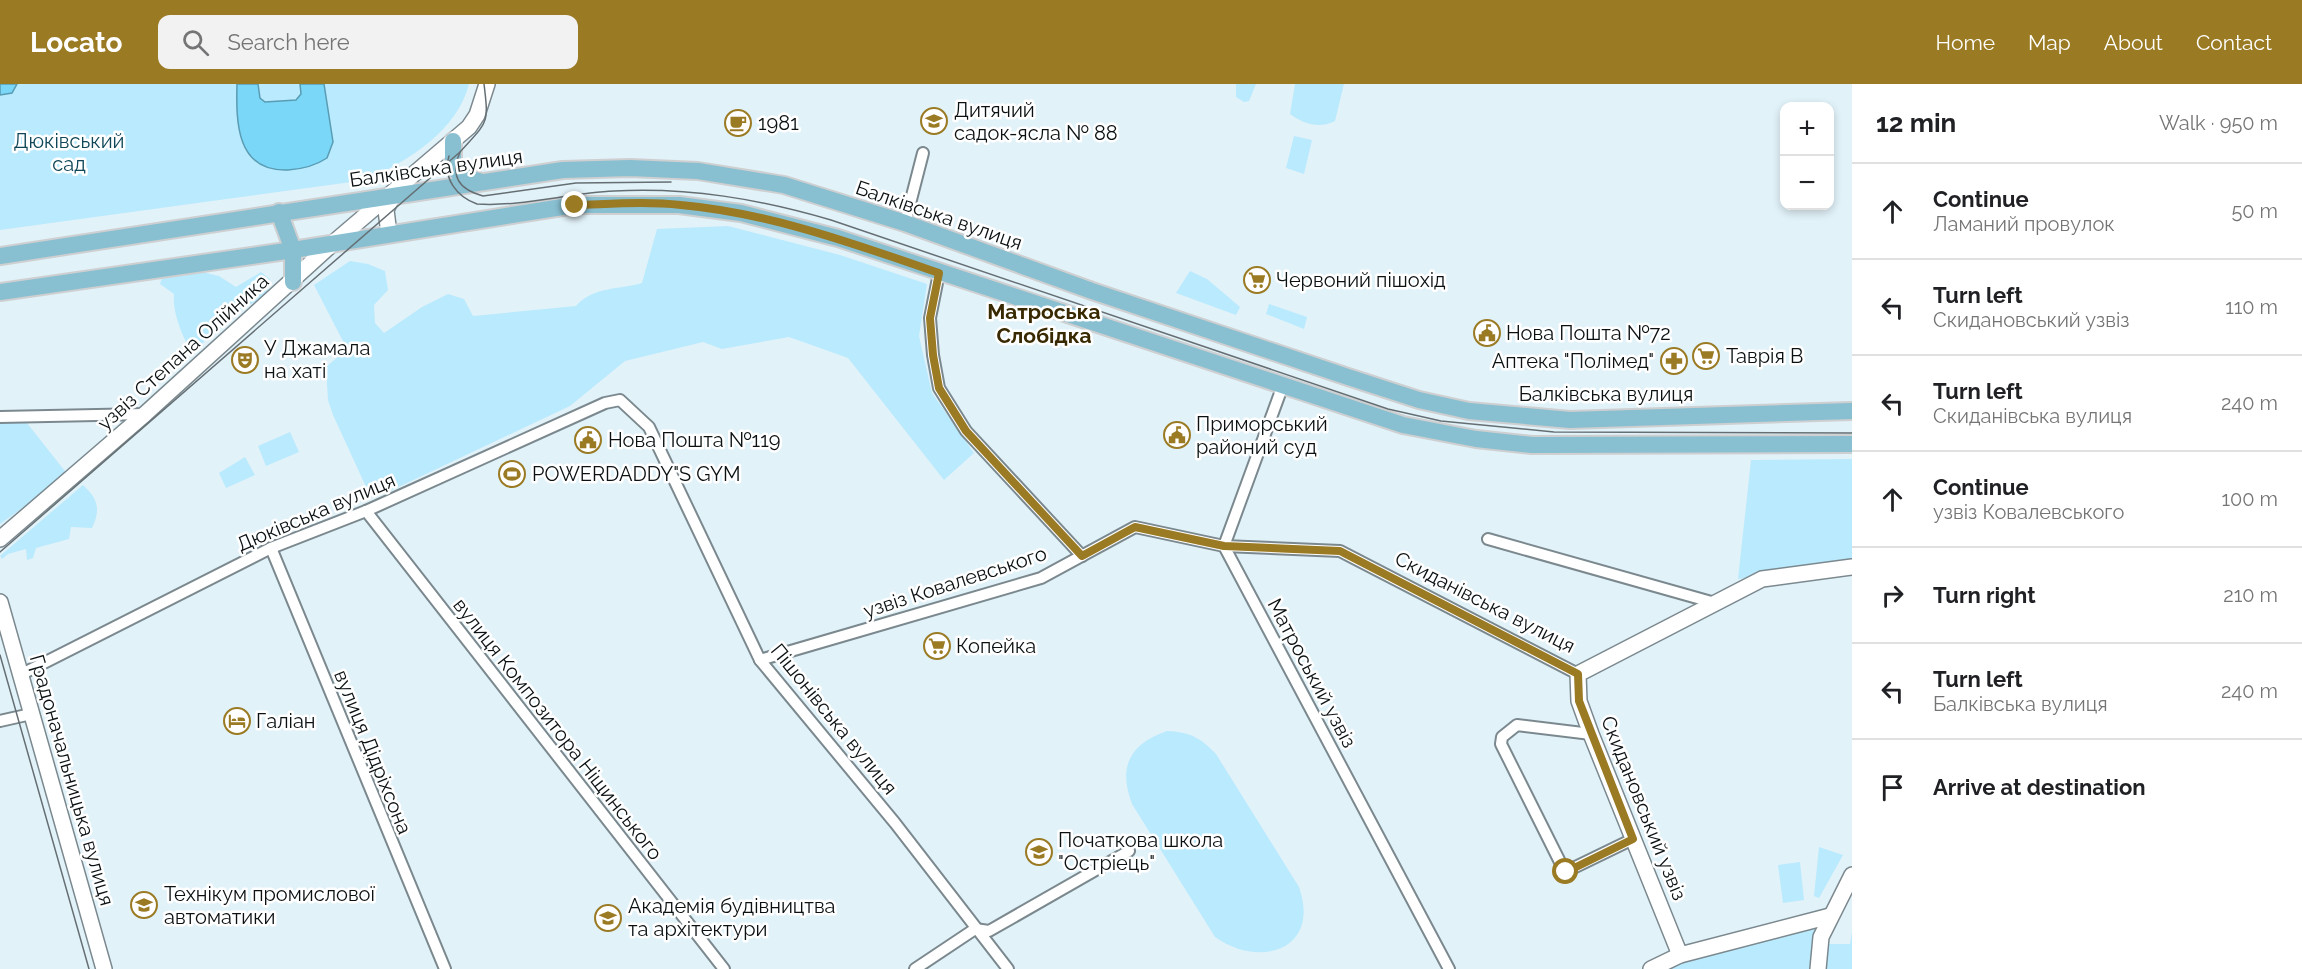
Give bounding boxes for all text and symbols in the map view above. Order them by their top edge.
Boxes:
search box [158,15,578,69]
text: Locato [30,26,122,59]
icon: search [179,26,212,59]
text: Search here [227,29,350,55]
text: Home [1936,30,1995,55]
text: Map [2028,30,2071,55]
text: About [2104,30,2163,55]
text: Contact [2196,30,2272,55]
place label: Дитячий садок-ясла № 88 [954,98,1118,145]
map controls [1780,102,1834,210]
button: + [1780,102,1834,156]
school or university icon: Дитячий садок-ясла № 88 [919,106,949,136]
cafe icon: 1981 [723,108,753,138]
text: 12 min [1876,108,1956,138]
place label: 1981 [758,111,799,135]
text: Walk · 950 m [2159,111,2278,135]
park label: Дюківський сад [14,129,124,176]
street label: Балківська вулиця [348,144,524,192]
button: − [1780,156,1834,210]
street label: Балківська вулиця [853,175,1025,255]
text: Continue [1933,186,2029,212]
route end [561,191,587,217]
icon: ahead [1876,195,1909,228]
text: 50 m [2231,199,2278,223]
text: Ламаний провулок [1933,212,2115,236]
supermarket icon: Червоний пішохід [1242,265,1272,295]
place label: Червоний пішохід [1276,268,1446,292]
street label: узвіз Степана Олійника [93,269,273,435]
text: Turn left [1933,282,2023,308]
icon: left [1876,291,1909,324]
text: 110 m [2225,295,2278,319]
district label: Матроська Слобідка [987,299,1101,348]
text: Скидановський узвіз [1933,308,2130,332]
public building icon: Нова Пошта №72 [1472,318,1502,348]
place label: Нова Пошта №72 [1506,321,1671,345]
place label: У Джамала на хаті [264,336,370,383]
supermarket icon: Таврія В [1691,341,1721,371]
place label: Таврія В [1726,344,1803,368]
theatre icon: У Джамала на хаті [230,345,260,375]
pharmacy icon: Аптека "Полімед" [1659,346,1689,376]
place label: Аптека "Полімед" [1492,349,1654,373]
text: Turn left [1933,378,2023,404]
street label: Балківська вулиця [1519,382,1693,406]
icon: left [1876,387,1909,420]
text: 240 m [2221,391,2278,415]
text: Скиданівська вулиця [1933,404,2132,428]
place label: Приморський районий суд [1196,412,1328,459]
public building icon: Приморський районий суд [1162,420,1192,450]
public building icon: Нова Пошта №119 [573,425,603,455]
place label: Нова Пошта №119 [608,428,780,452]
sports icon: POWERDADDY"S GYM [497,459,527,489]
place label: POWERDADDY"S GYM [532,462,740,486]
street label: Дюківська вулиця [233,468,399,556]
text: Continue [1933,474,2029,500]
icon: ahead [1876,483,1909,516]
text: 100 m [2221,487,2278,511]
text: узвіз Ковалевського [1933,500,2124,524]
street label: узвіз Ковалевського [860,541,1050,623]
street label: Скиданівська вулиця [1391,546,1579,658]
icon: right [1876,579,1909,612]
text: Turn right [1933,582,2036,608]
text: 210 m [2223,583,2278,607]
street label: вулиця Композитора Ніщинського [448,593,668,865]
street label: Матроський узвіз [1263,594,1361,752]
supermarket icon: Копейка [922,631,952,661]
place label: Копейка [956,634,1036,658]
street label: Пішонівська вулиця [766,639,902,799]
street label: Градоначальницька вулиця [25,652,119,908]
street label: вулиця Дідріхсона [329,666,417,838]
text: Turn left [1933,666,2023,692]
icon: left [1876,675,1909,708]
text: 240 m [2221,679,2278,703]
text: Балківська вулиця [1933,692,2108,716]
hotel icon: Галіан [222,706,252,736]
place label: Галіан [256,709,316,733]
street label: Скидановський узвіз [1596,712,1692,904]
icon: arrive [1876,771,1909,804]
text: Arrive at destination [1933,774,2146,800]
place label: Початкова школа "Остріець" [1058,828,1223,875]
school or university icon: Початкова школа "Остріець" [1024,837,1054,867]
route start [1552,858,1578,884]
place label: Технікум промислової автоматики [164,882,376,929]
school or university icon: Технікум промислової автоматики [129,890,159,920]
place label: Академія будівництва та архітектури [628,894,836,941]
school or university icon: Академія будівництва та архітектури [593,903,623,933]

